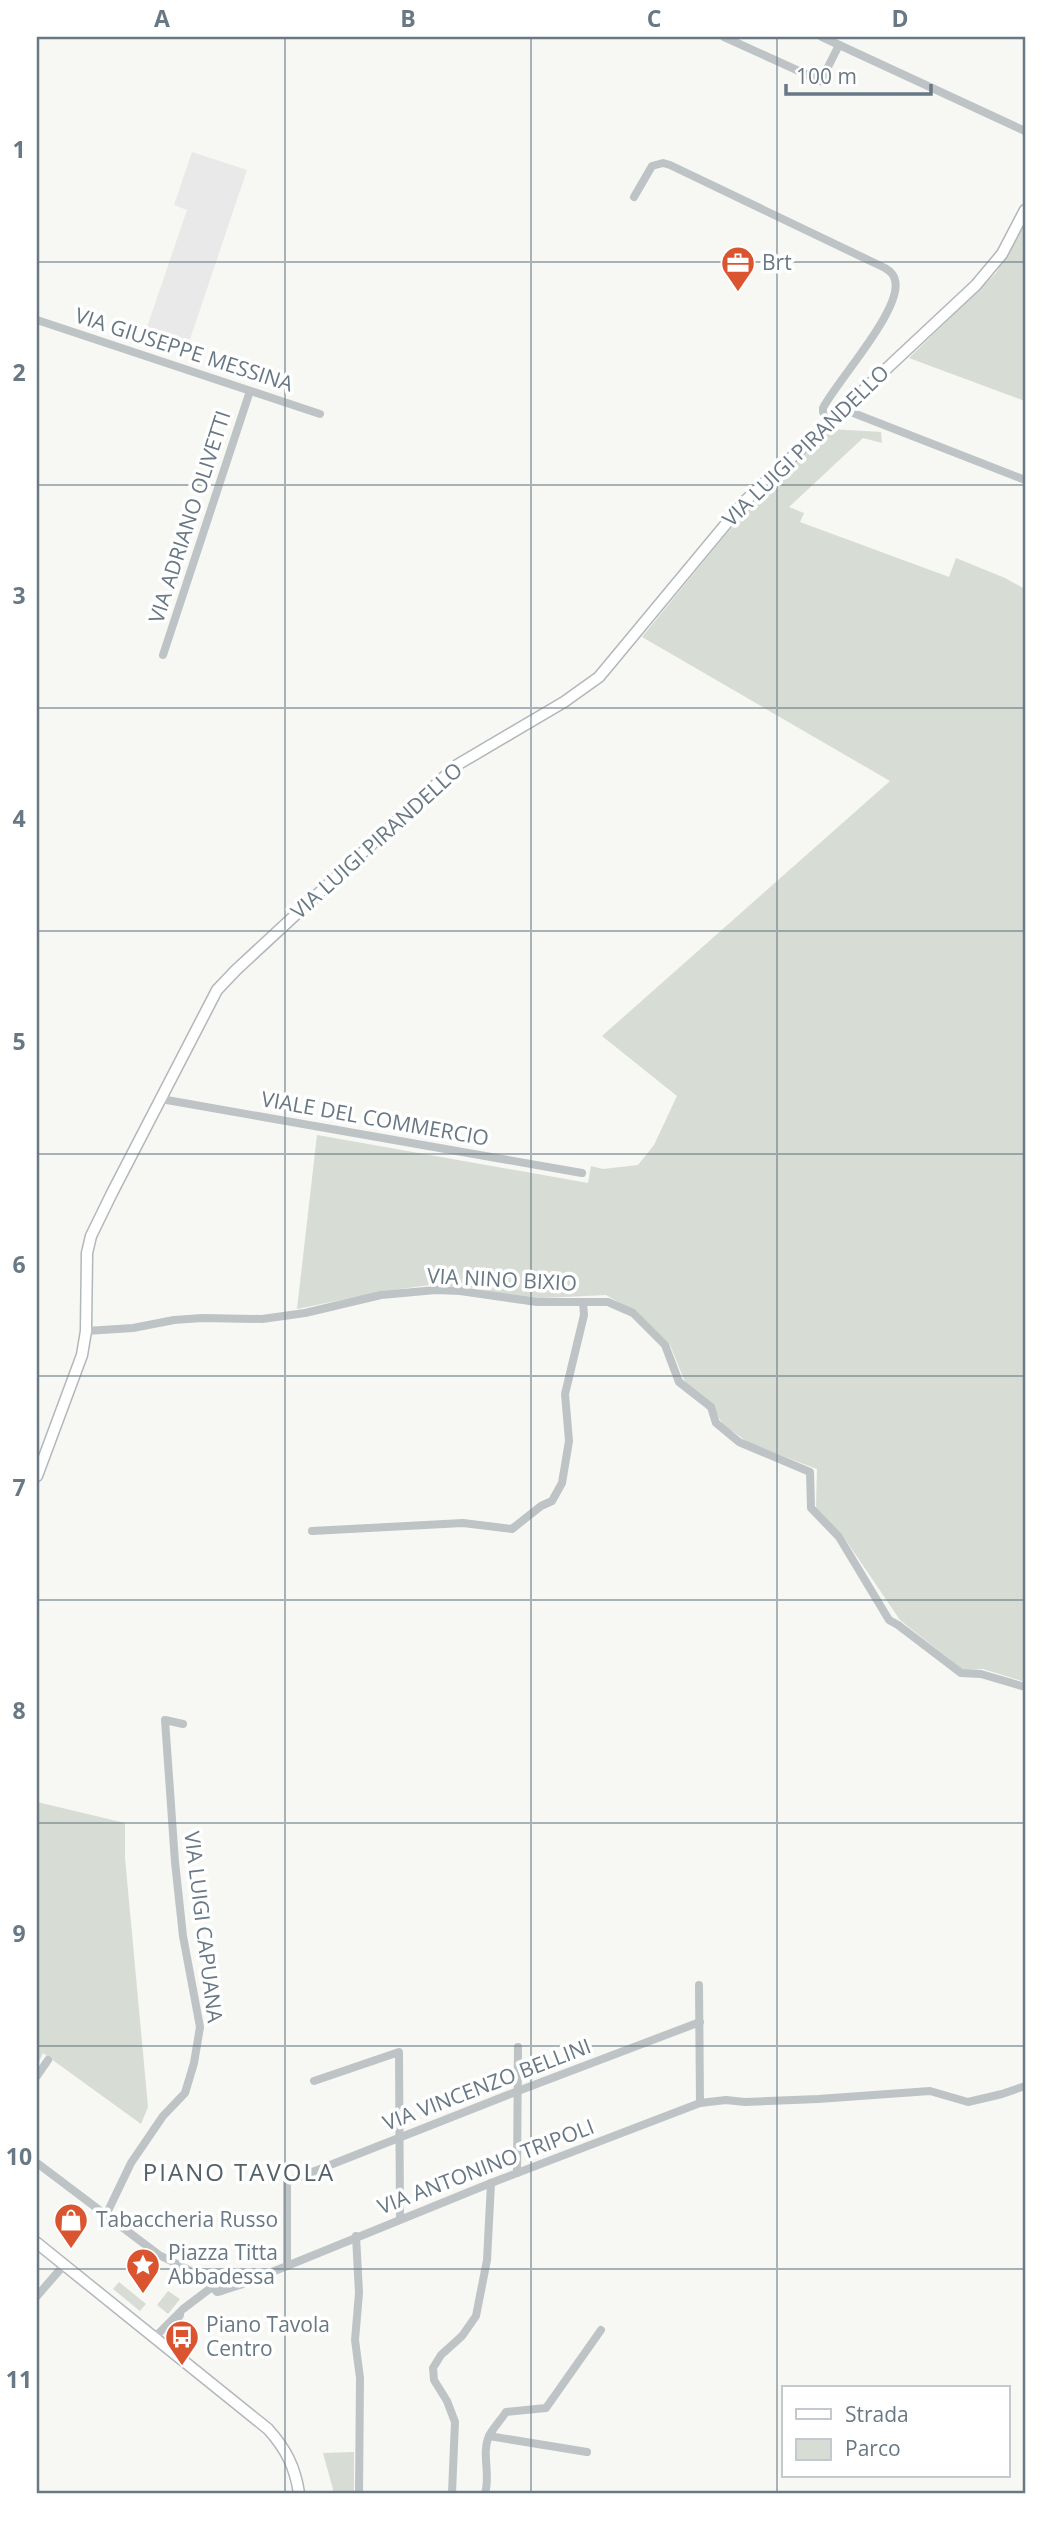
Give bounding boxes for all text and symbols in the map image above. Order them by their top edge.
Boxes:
text: A [154,2,170,34]
text: B [400,2,416,34]
text: C [647,2,661,34]
text: D [891,2,909,34]
scale bar [786,52,931,96]
text: 100 m [796,62,857,90]
text: 1 [12,133,26,165]
office icon: Brt [719,244,757,293]
place label: Brt [762,248,792,276]
street label: VIA GIUSEPPE MESSINA [72,301,298,398]
text: 2 [12,356,26,388]
street label: VIA LUIGI PIRANDELLO [716,358,895,532]
street label: VIA ADRIANO OLIVETTI [141,407,237,626]
text: 3 [12,579,26,611]
street label: VIA LUIGI PIRANDELLO [285,756,468,925]
text: 4 [12,802,26,834]
text: 5 [12,1025,26,1057]
street label: VIALE DEL COMMERCIO [259,1084,491,1152]
text: 6 [12,1248,26,1280]
street label: VIA NINO BIXIO [426,1261,578,1297]
text: 7 [12,1471,26,1503]
text: 8 [12,1694,26,1726]
street label: VIA LUIGI CAPUANA [178,1830,230,2025]
text: 9 [12,1917,26,1949]
street label: VIA VINCENZO BELLINI [379,2031,595,2137]
street label: VIA ANTONINO TRIPOLI [373,2112,598,2220]
text: 10 [6,2140,32,2172]
district label: PIANO TAVOLA [143,2155,335,2188]
shop icon: Tabaccheria Russo [52,2201,90,2250]
place label: Tabaccheria Russo [96,2205,278,2233]
place label: Piazza Titta Abbadessa [168,2238,278,2290]
place icon: Piazza Titta Abbadessa [124,2246,162,2295]
place label: Piano Tavola Centro [206,2310,330,2362]
bus stop icon: Piano Tavola Centro [163,2318,201,2367]
text: 11 [6,2363,32,2395]
legend [782,2386,1010,2478]
text: Strada [845,2400,909,2428]
text: Parco [845,2434,901,2462]

